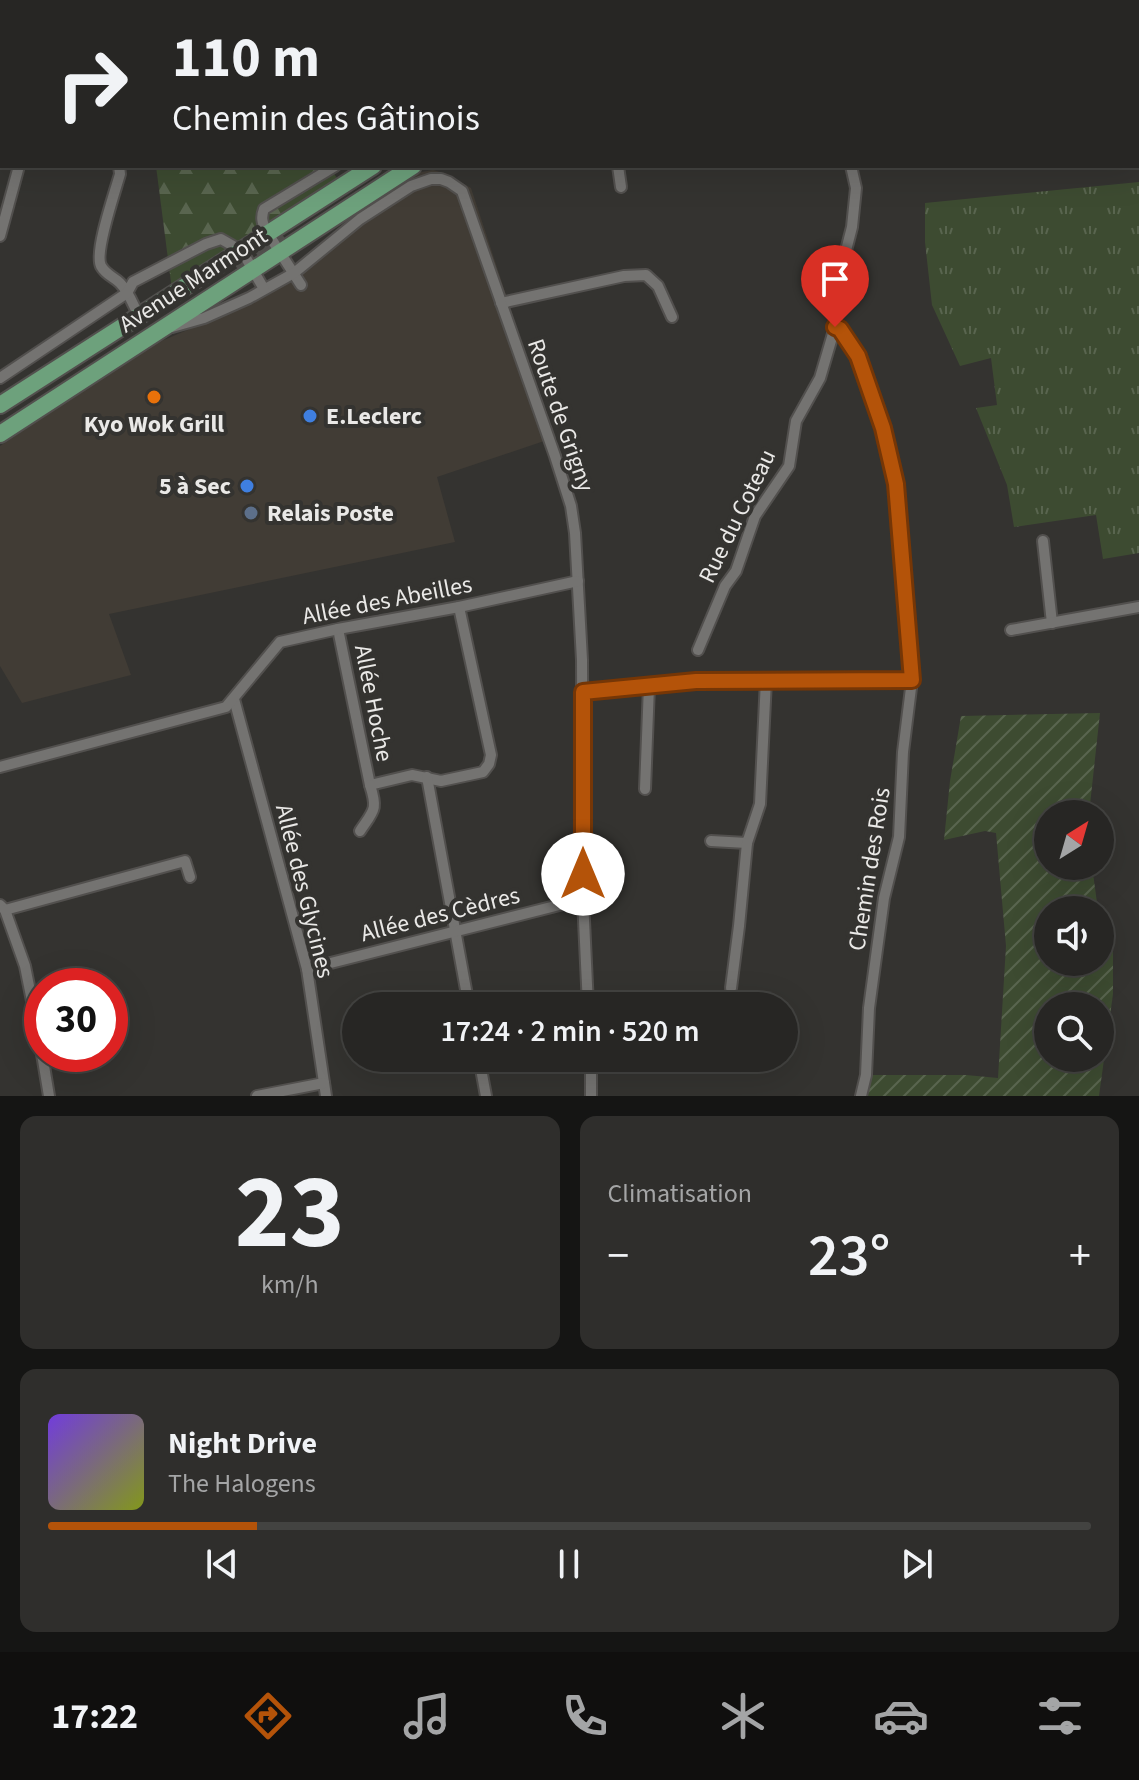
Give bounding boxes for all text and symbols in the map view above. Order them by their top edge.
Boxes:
text: 110 m [172,19,320,98]
icon: right [40,32,144,136]
text: Chemin des Gâtinois [172,93,480,144]
street label: Avenue Marmont [112,219,274,342]
pin [801,245,869,327]
icon: arrive [813,257,857,301]
street label: Route de Grigny [518,334,603,496]
marker: Kyo Wok Grill [145,388,163,406]
place label: E.Leclerc [326,399,422,434]
place label: Kyo Wok Grill [84,407,224,442]
marker: E.Leclerc [301,407,319,425]
street label: Rue du Coteau [690,443,785,589]
place label: 5 à Sec [159,469,231,504]
marker: 5 à Sec [238,477,256,495]
place label: Relais Poste [267,496,394,531]
marker: Relais Poste [242,504,260,522]
street label: Allée des Abeilles [299,567,475,634]
street label: Allée Hoche [345,642,402,765]
street label: Chemin des Rois [839,785,900,953]
north arrow [1034,800,1114,880]
map controls [1034,800,1114,1072]
street label: Allée des Glycines [266,801,343,982]
position arrow [541,832,625,916]
street label: Allée des Cèdres [357,878,523,951]
button: sound [1034,896,1114,976]
speed limit sign: 30 [24,968,128,1072]
button: search [1034,992,1114,1072]
text: 17:24 · 2 min · 520 m [440,1010,700,1053]
text: 23 [235,1140,345,1288]
text: Climatisation [608,1175,752,1212]
text: 23° [808,1214,890,1299]
text: − [608,1225,629,1288]
text: + [1069,1225,1091,1288]
text: km/h [261,1266,319,1303]
text: Night Drive [168,1422,317,1465]
text: The Halogens [168,1465,316,1502]
icon: previous [200,1542,244,1586]
icon: pause [547,1542,591,1586]
icon: next [895,1542,939,1586]
icon: directions [240,1688,296,1744]
icon: music [399,1688,455,1744]
icon: phone [557,1688,613,1744]
icon: climate [715,1688,771,1744]
icon: car [873,1688,929,1744]
icon: filters [1032,1688,1088,1744]
text: 17:22 [51,1691,138,1742]

